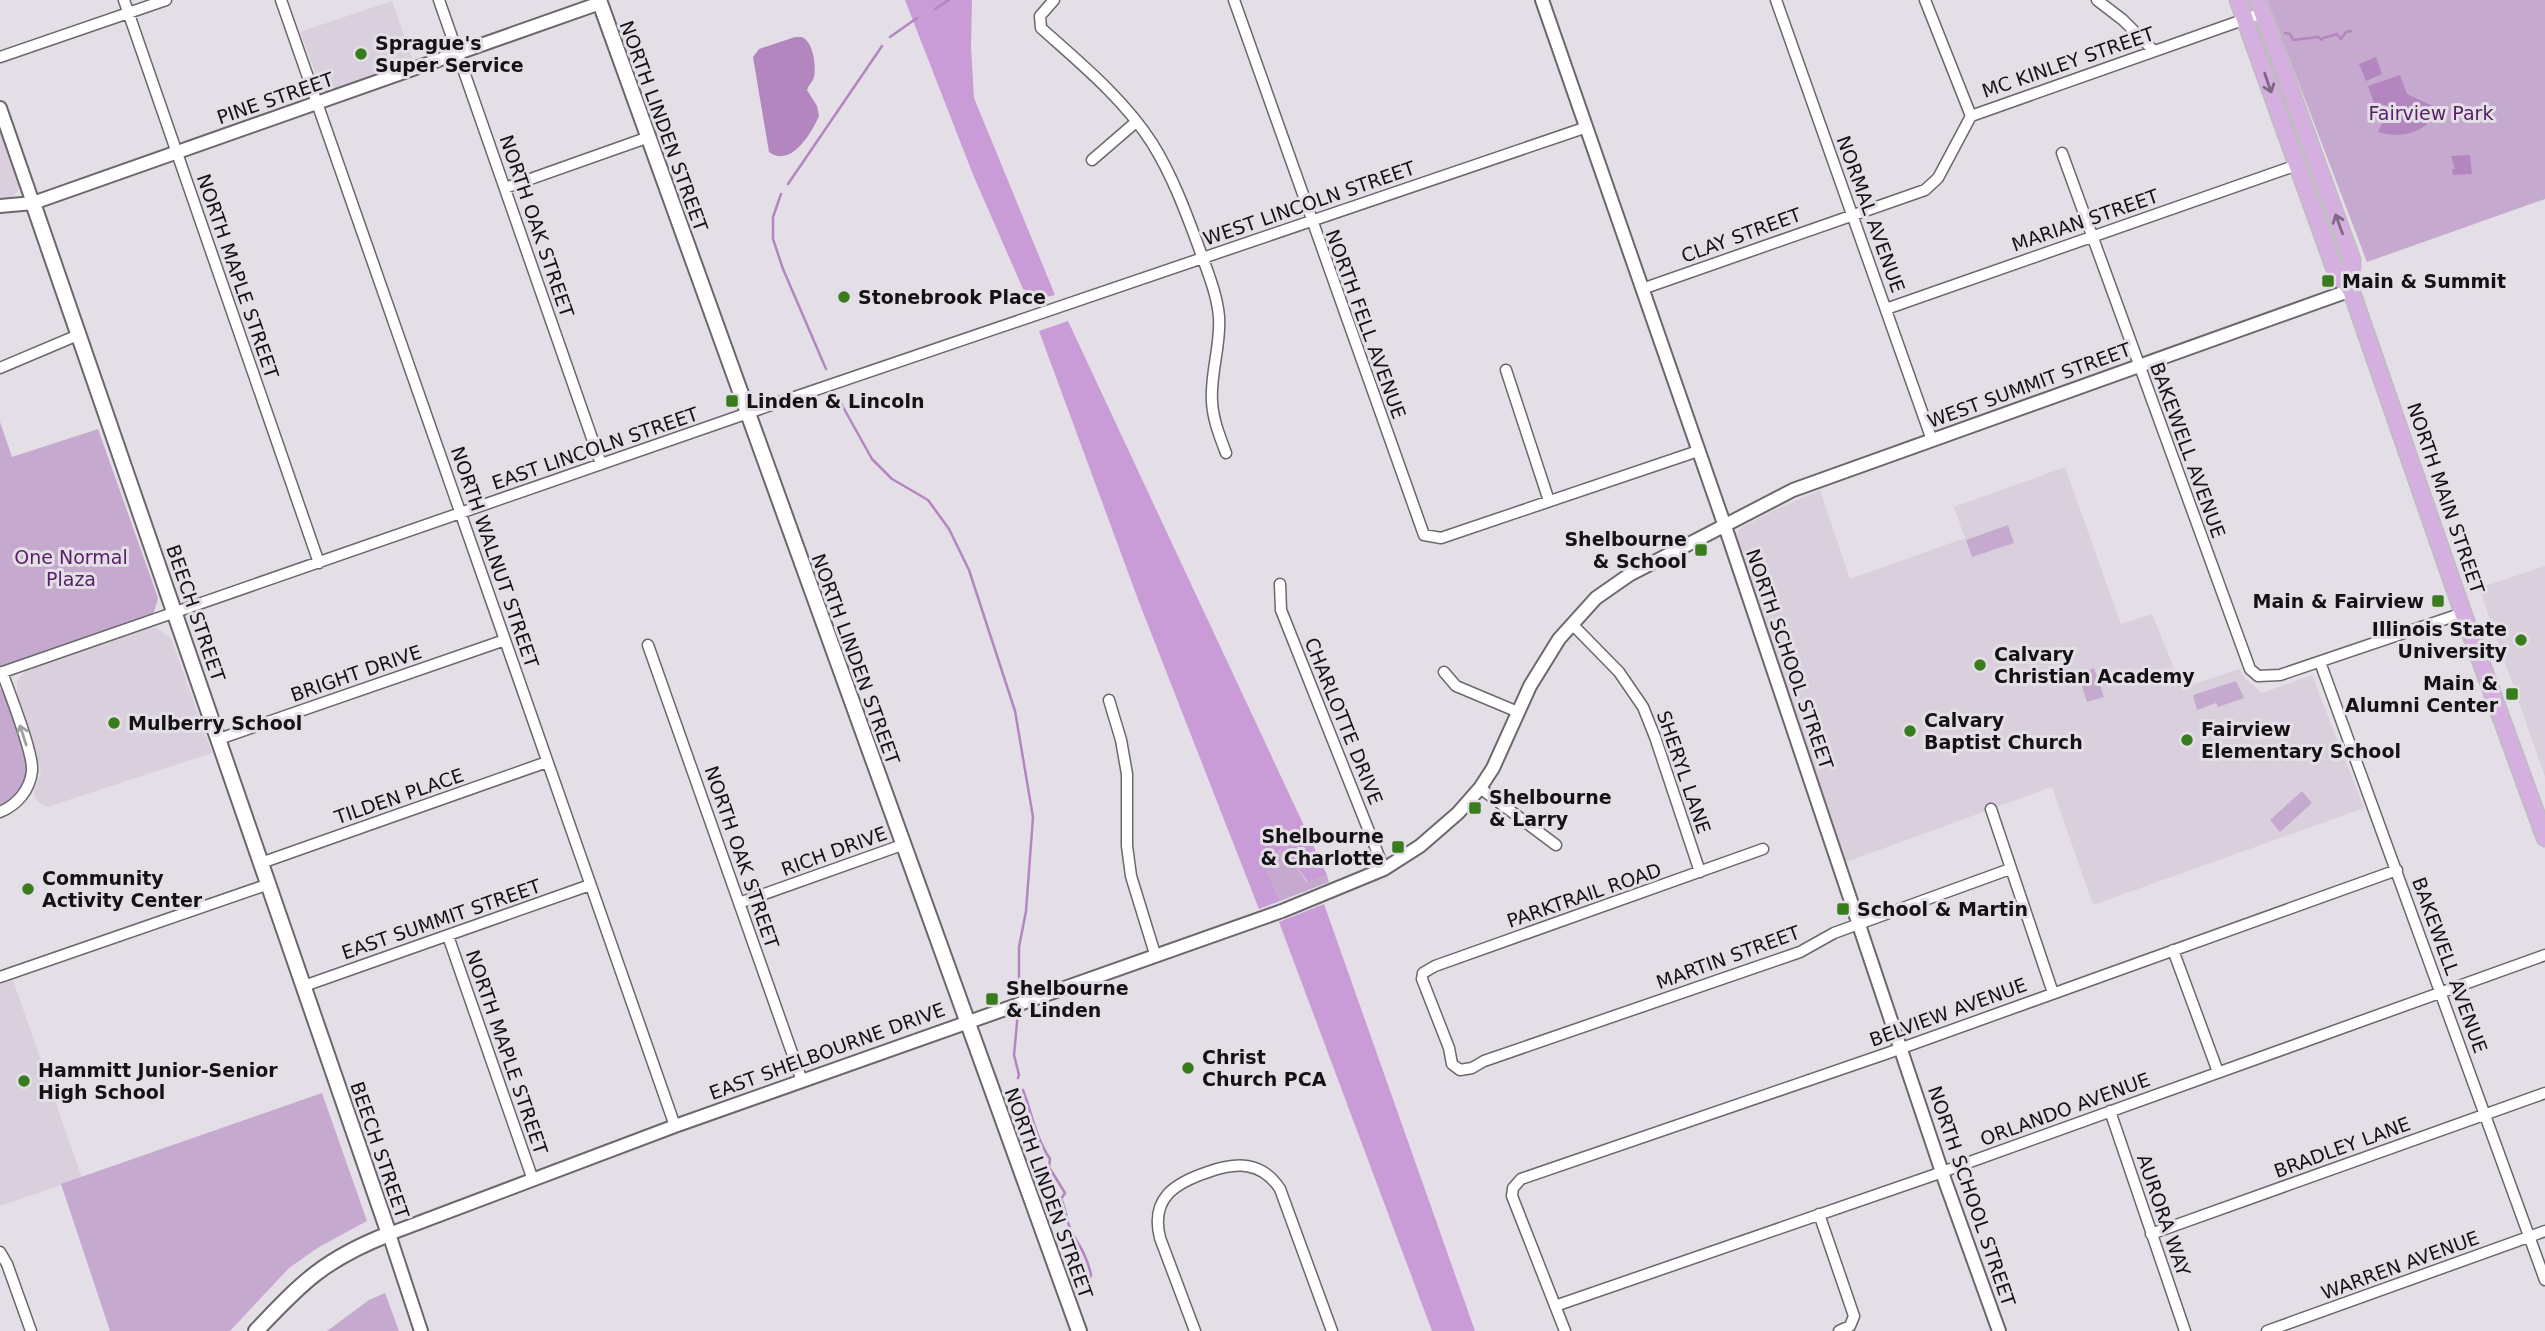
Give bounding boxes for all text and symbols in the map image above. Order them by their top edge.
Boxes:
street label: NORTH LINDEN STREET [616,18,713,235]
street label: MC KINLEY STREET [1979,22,2157,102]
place label: Sprague's Super Service [375,32,524,76]
marker: Sprague's Super Service [353,46,369,62]
street label: PINE STREET [214,68,337,128]
one-way arrow [2263,71,2275,93]
park label: Fairview Park [2369,102,2493,124]
street label: NORTH OAK STREET [495,132,579,320]
street label: NORMAL AVENUE [1832,133,1910,295]
street label: WEST LINCOLN STREET [1200,156,1418,250]
street label: NORTH MAPLE STREET [193,171,284,382]
street label: MARIAN STREET [2009,184,2162,255]
street label: CLAY STREET [1678,203,1804,267]
one-way arrow [2332,214,2345,236]
street label: NORTH FELL AVENUE [1321,226,1411,422]
place label: Main & Summit [2342,270,2506,292]
marker: Main & Summit [2320,273,2336,289]
place label: Stonebrook Place [858,286,1046,308]
marker: Stonebrook Place [836,289,852,305]
street label: WEST SUMMIT STREET [1924,338,2134,432]
street label: BAKEWELL AVENUE [2146,359,2230,541]
place label: Linden & Lincoln [746,390,924,412]
marker: Linden & Lincoln [724,393,740,409]
street label: NORTH MAIN STREET [2403,400,2489,597]
street label: EAST LINCOLN STREET [489,402,701,494]
street label: NORTH WALNUT STREET [447,444,543,671]
place label: Shelbourne & School [1564,528,1687,572]
street label: BEECH STREET [162,542,230,685]
marker: Shelbourne & School [1693,542,1709,558]
park label: One Normal Plaza [14,546,128,590]
street label: NORTH SCHOOL STREET [1742,546,1838,772]
street label: NORTH LINDEN STREET [808,551,905,768]
place label: Main & Fairview [2253,590,2424,612]
marker: Main & Fairview [2430,593,2446,609]
place label: Illinois State University [2372,618,2508,662]
marker: Illinois State University [2513,632,2529,648]
street label: CHARLOTTE DRIVE [1300,634,1388,808]
street label: BRIGHT DRIVE [288,640,424,706]
place label: Calvary Christian Academy [1994,643,2195,687]
marker: Calvary Christian Academy [1972,657,1988,673]
place label: Main & Alumni Center [2345,672,2499,716]
marker: Main & Alumni Center [2504,686,2520,702]
street label: SHERYL LANE [1653,708,1715,836]
place label: Calvary Baptist Church [1924,709,2083,753]
place label: Mulberry School [128,712,302,734]
marker: Mulberry School [106,715,122,731]
place label: Fairview Elementary School [2201,718,2401,762]
marker: Calvary Baptist Church [1902,723,1918,739]
one-way arrow [16,725,29,747]
marker: Fairview Elementary School [2179,732,2195,748]
street label: NORTH OAK STREET [700,763,784,951]
street label: TILDEN PLACE [331,764,466,829]
place label: Shelbourne & Larry [1489,786,1612,830]
marker: Shelbourne & Larry [1467,800,1483,816]
street label: RICH DRIVE [778,822,890,880]
place label: Shelbourne & Charlotte [1261,825,1384,869]
marker: Shelbourne & Charlotte [1390,839,1406,855]
street label: PARKTRAIL ROAD [1504,858,1664,932]
place label: Community Activity Center [42,867,203,911]
street label: EAST SUMMIT STREET [339,874,544,963]
street label: BAKEWELL AVENUE [2408,874,2492,1056]
marker: Community Activity Center [20,881,36,897]
place label: School & Martin [1857,898,2028,920]
marker: School & Martin [1835,901,1851,917]
street label: MARTIN STREET [1653,921,1803,993]
street label: NORTH MAPLE STREET [462,947,553,1158]
street label: BELVIEW AVENUE [1866,973,2030,1051]
place label: Shelbourne & Linden [1006,977,1129,1021]
marker: Shelbourne & Linden [984,991,1000,1007]
street label: EAST SHELBOURNE DRIVE [706,998,948,1104]
place label: Christ Church PCA [1202,1046,1327,1090]
place label: Hammitt Junior-Senior High School [38,1059,278,1103]
marker: Christ Church PCA [1180,1060,1196,1076]
street label: ORLANDO AVENUE [1977,1068,2153,1150]
marker: Hammitt Junior-Senior High School [16,1073,32,1089]
street label: BEECH STREET [346,1079,414,1222]
street label: NORTH SCHOOL STREET [1924,1083,2020,1309]
street label: NORTH LINDEN STREET [1001,1085,1098,1302]
street label: BRADLEY LANE [2271,1112,2413,1182]
street label: AURORA WAY [2133,1151,2195,1279]
street label: WARREN AVENUE [2318,1226,2482,1304]

